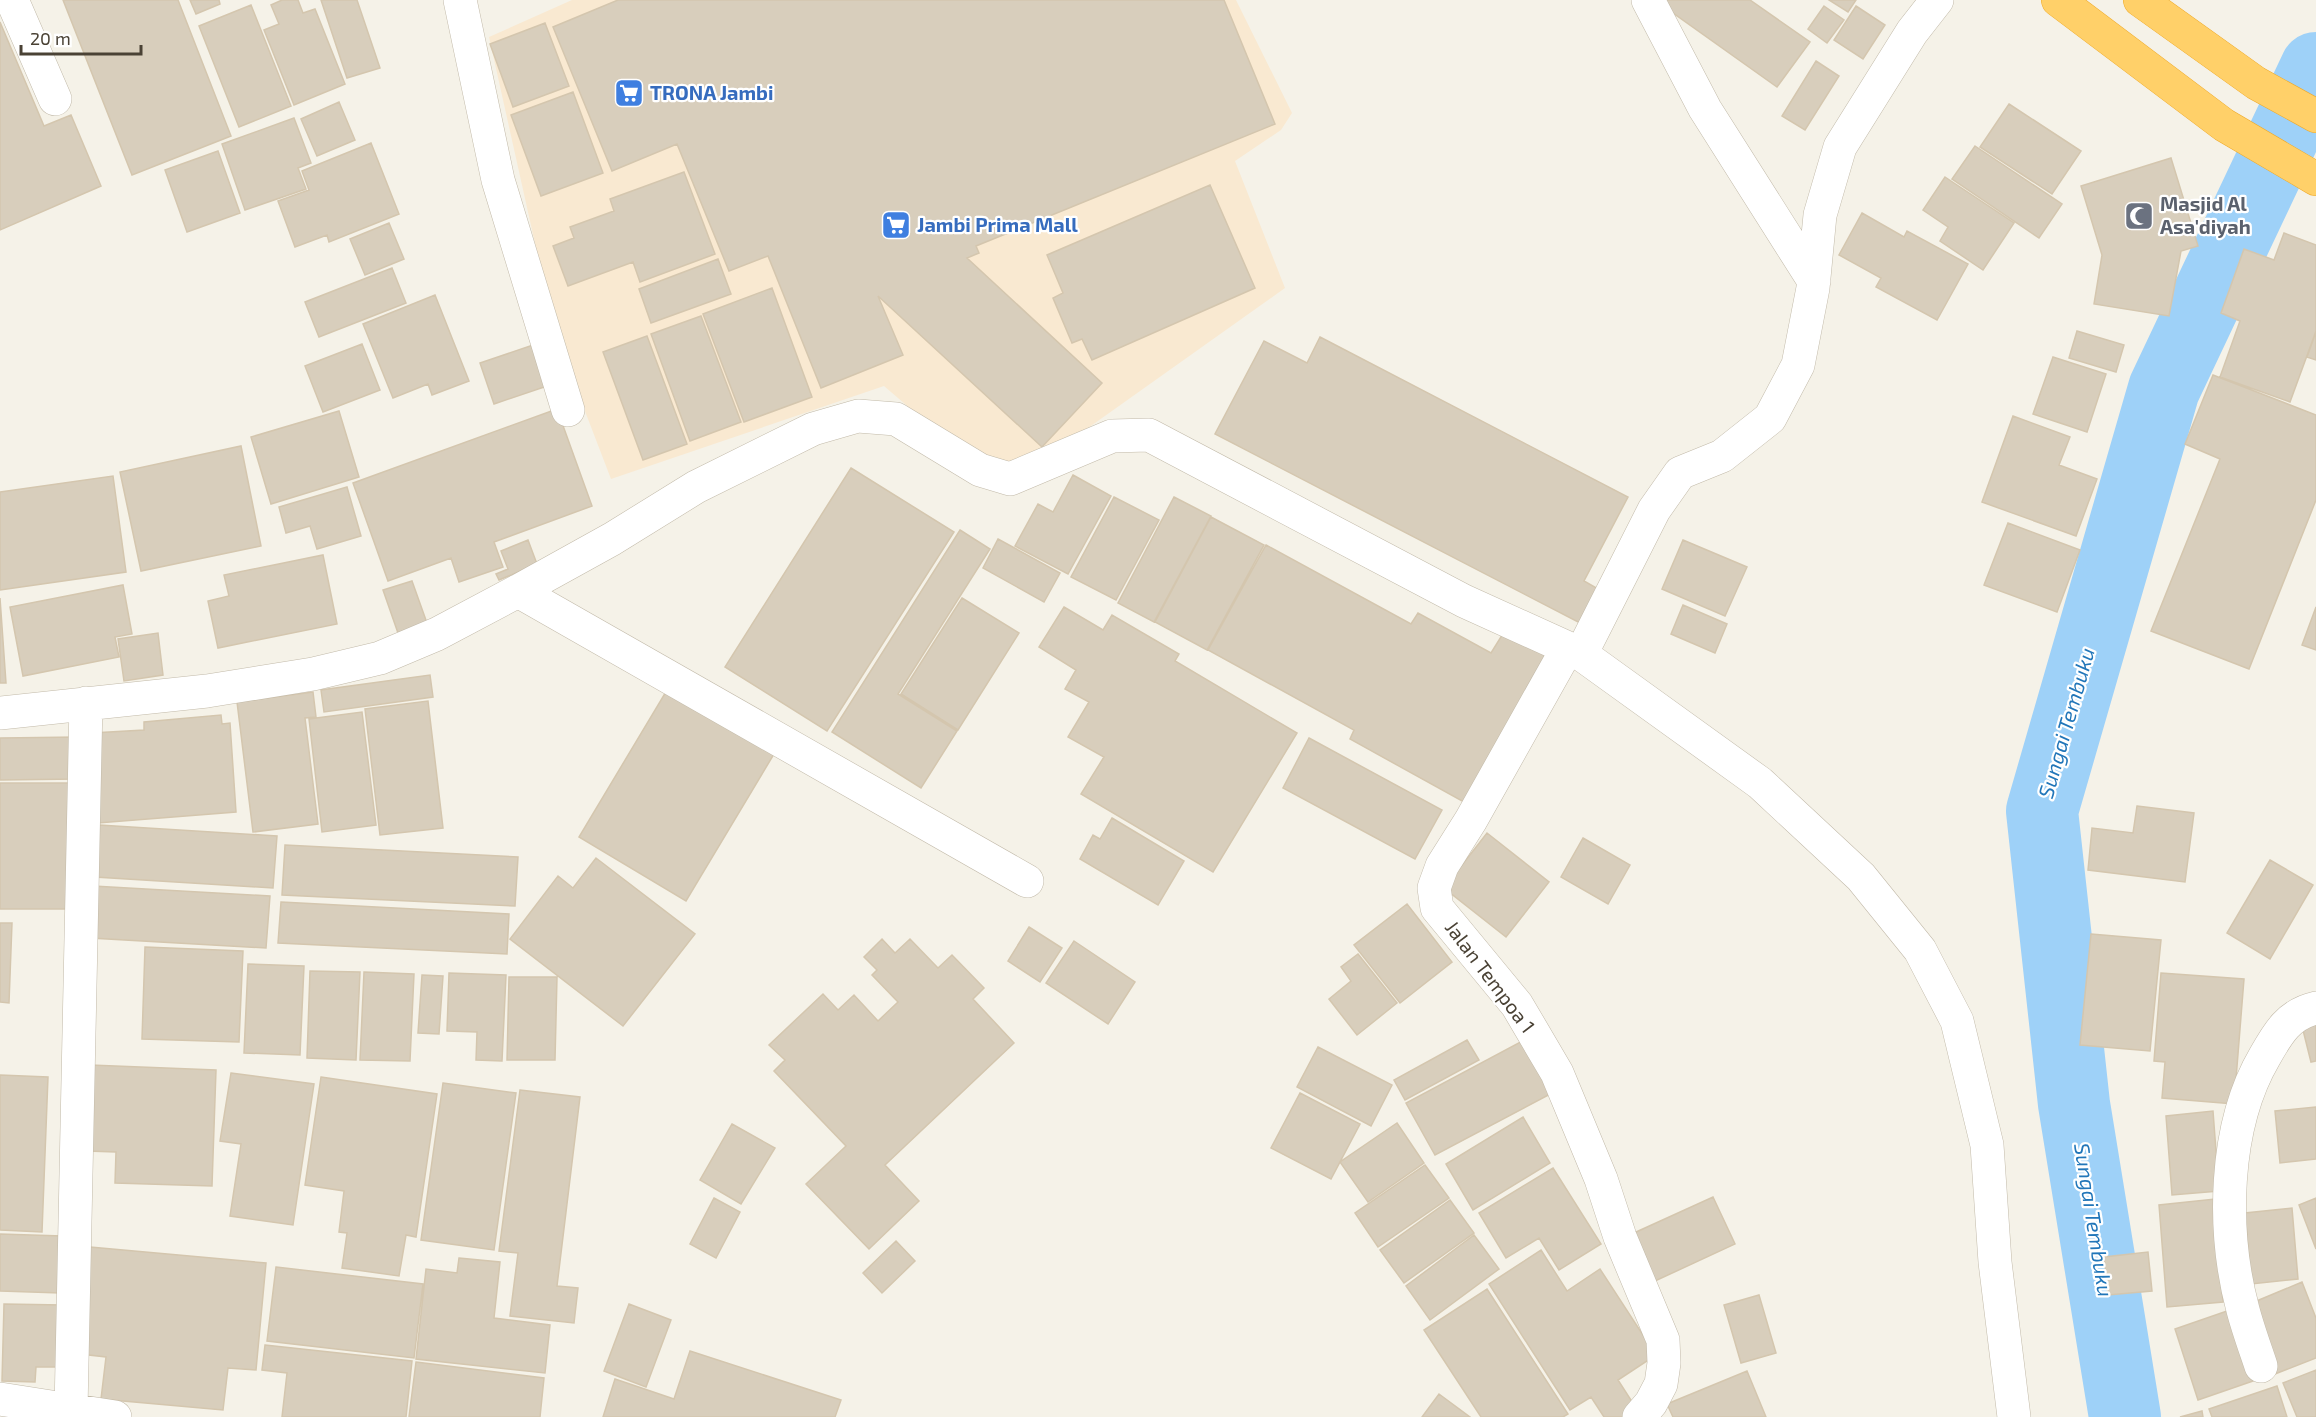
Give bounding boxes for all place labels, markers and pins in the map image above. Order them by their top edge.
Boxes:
supermarket icon: TRONA Jambi [613,77,645,109]
place label: TRONA Jambi [650,80,774,104]
place label: Masjid Al Asa'diyah [2160,191,2251,239]
mosque icon: Masjid Al Asa'diyah [2123,200,2155,232]
supermarket icon: Jambi Prima Mall [880,209,912,241]
place label: Jambi Prima Mall [917,212,1078,236]

